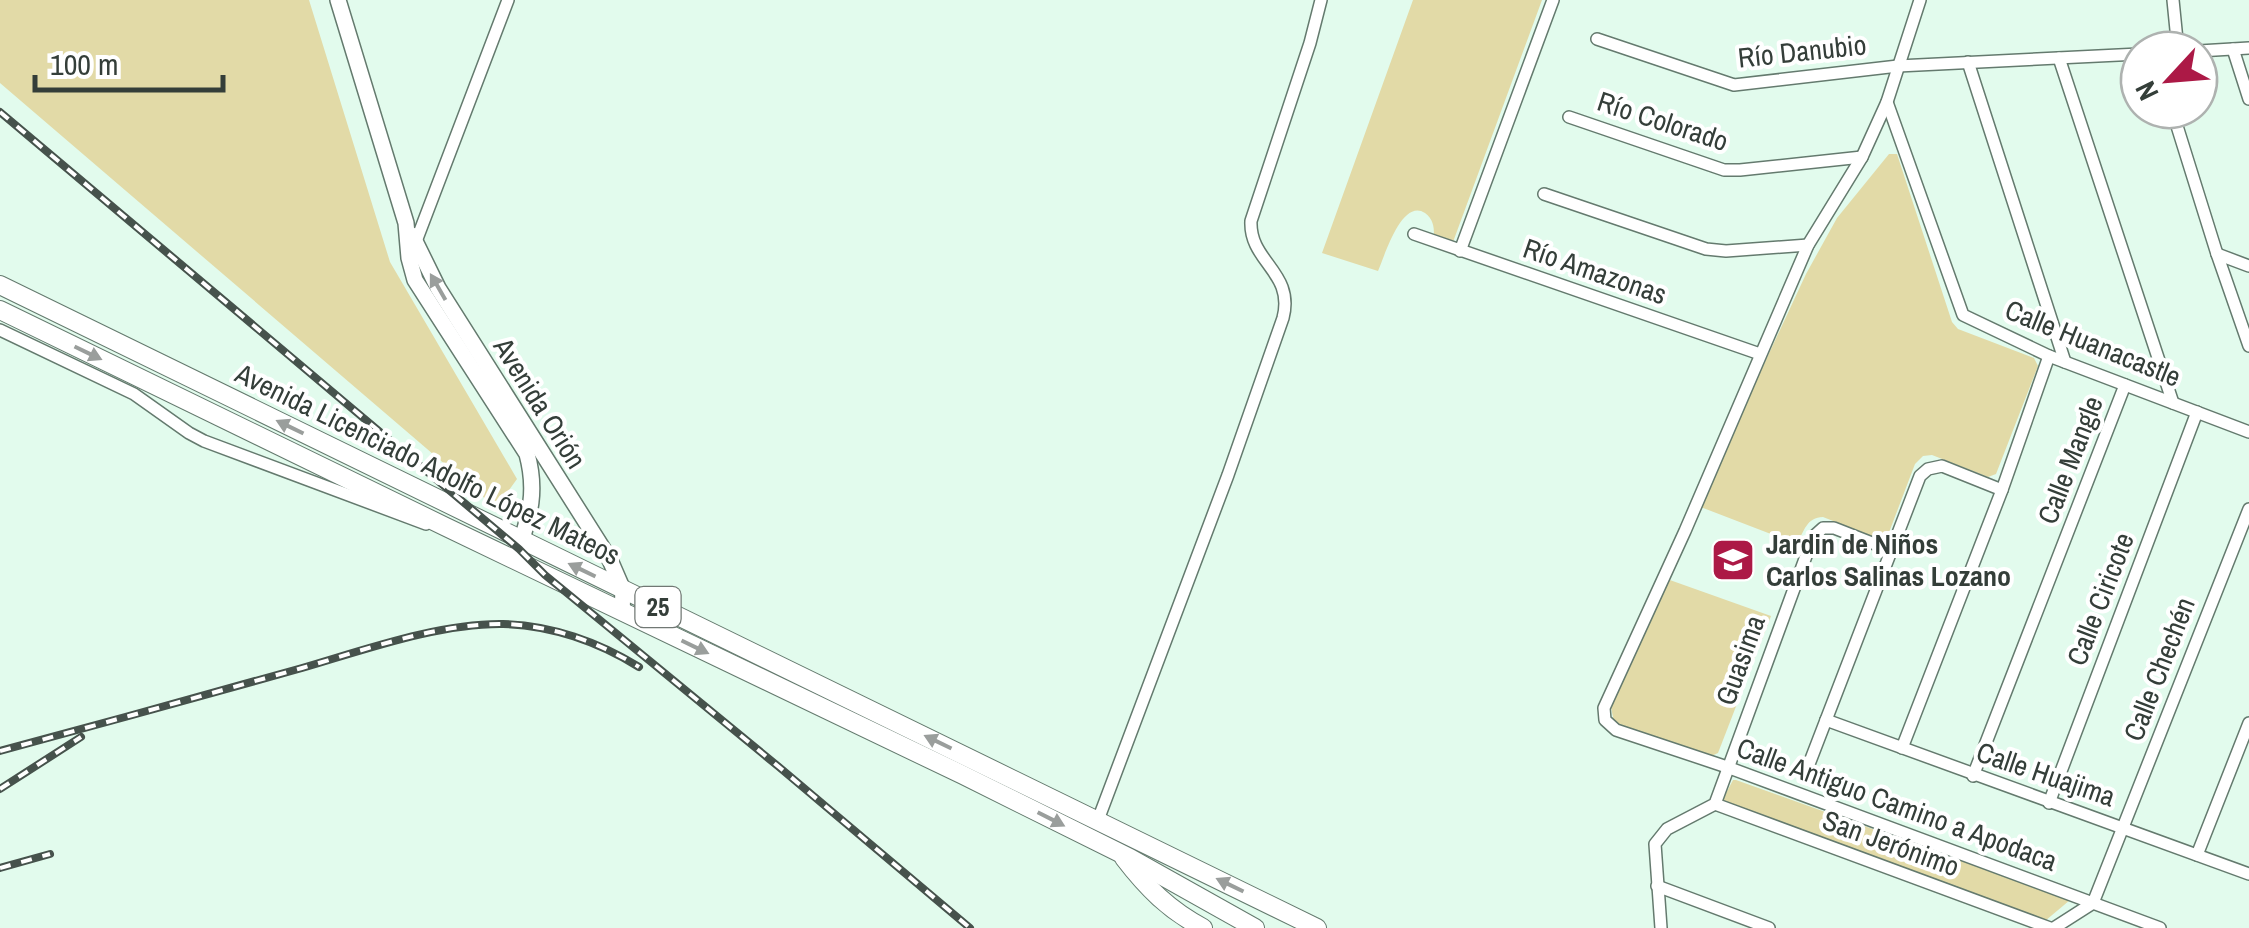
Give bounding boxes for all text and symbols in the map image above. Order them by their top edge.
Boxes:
street label: Río Danubio [1736,25,1868,77]
scale bar [35,30,222,92]
north arrow [2119,30,2219,130]
text: 100 m [50,44,118,84]
text: N [2126,75,2167,107]
street label: Río Colorado [1593,82,1733,160]
street label: Río Amazonas [1518,229,1672,313]
one-way arrow [429,273,447,301]
street label: Calle Huanacastle [2000,290,2186,396]
street label: Avenida Orión [484,329,595,476]
one-way arrow [73,344,102,361]
street label: Avenida Licenciado Adolfo López Mateos [228,354,627,574]
street label: Calle Mangle [2028,391,2112,529]
one-way arrow [276,419,305,436]
place label: Jardin de Niños Carlos Salinas Lozano [1766,525,2011,595]
street label: Calle Ciricote [2057,527,2143,671]
school or university icon: Jardin de Niños Carlos Salinas Lozano [1710,537,1756,583]
one-way arrow [568,561,597,578]
road number: 25 [636,587,680,627]
street label: Calle Chechén [2114,592,2204,746]
street label: Guasima [1706,610,1774,710]
one-way arrow [681,638,710,655]
street label: Calle Antiguo Camino a Apodaca [1732,728,2063,880]
street label: Calle Huajima [1972,733,2121,816]
one-way arrow [923,734,952,751]
street label: San Jerónimo [1817,801,1965,885]
one-way arrow [1037,810,1066,827]
one-way arrow [1215,877,1244,894]

